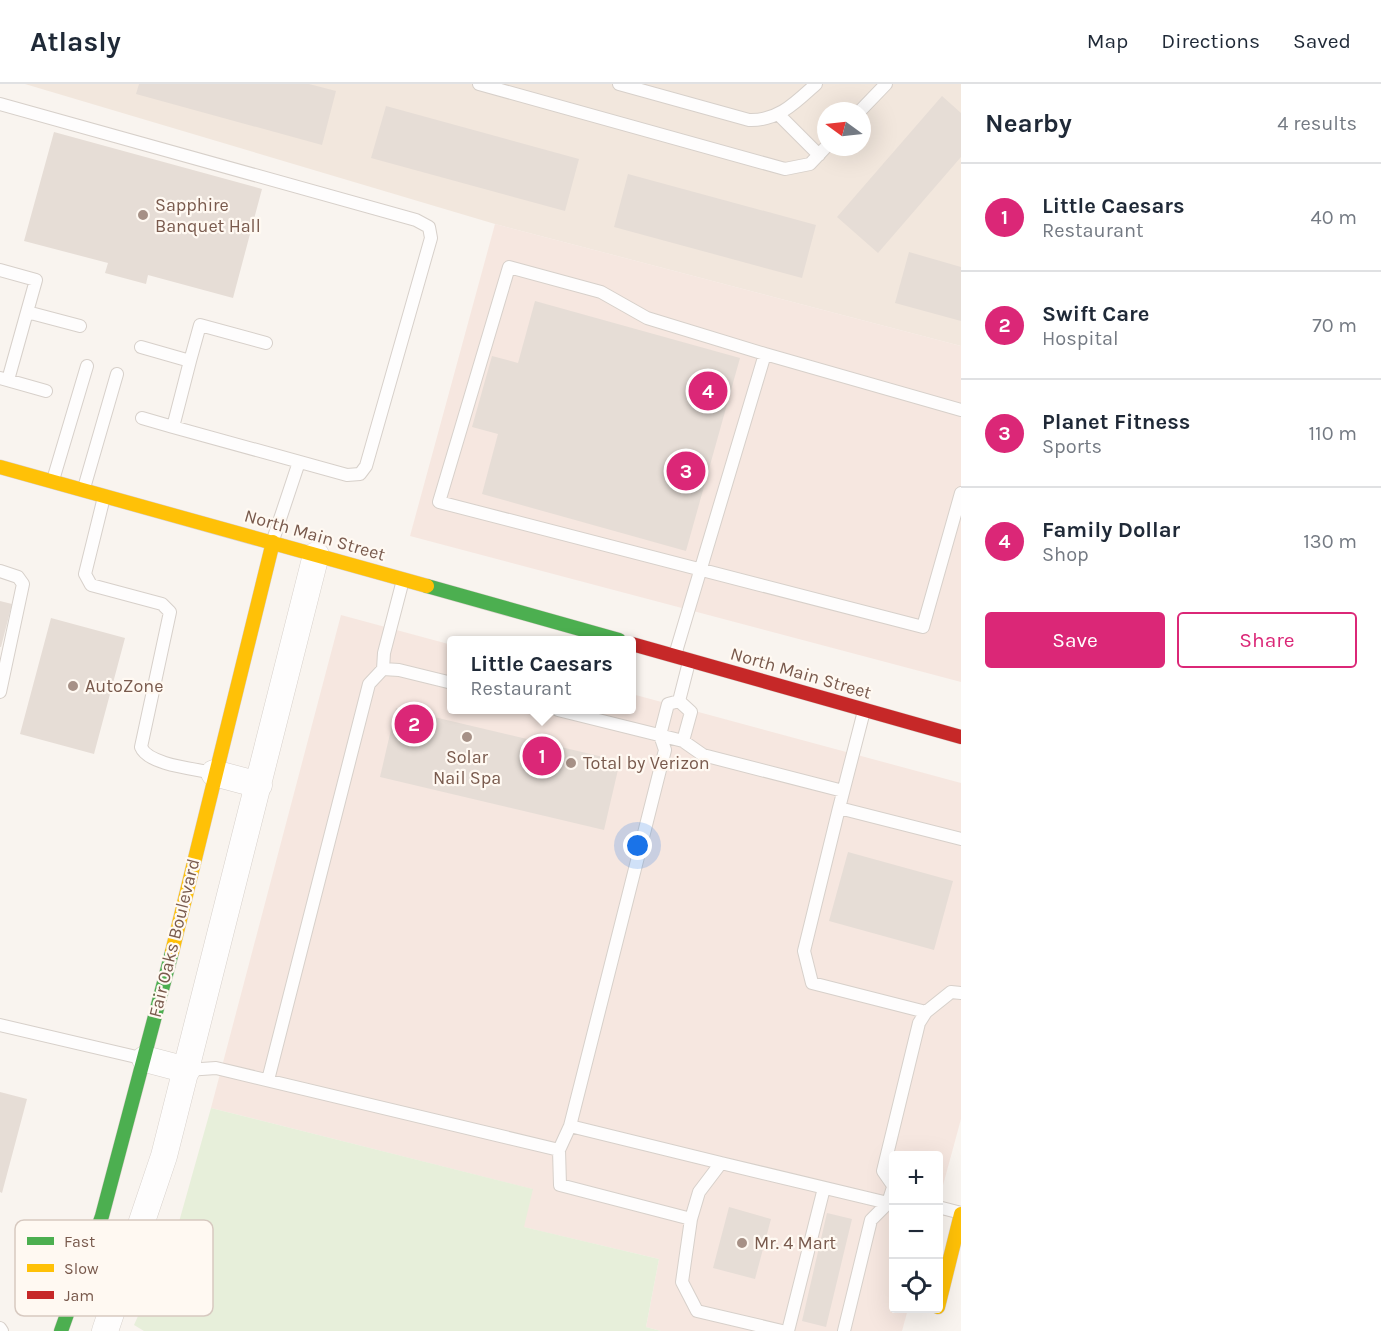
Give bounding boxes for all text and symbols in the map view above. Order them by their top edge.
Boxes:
text: Atlasly [30,25,121,58]
text: Map [1087,29,1128,53]
text: Directions [1161,29,1260,53]
text: Saved [1293,29,1351,53]
north arrow [817,102,871,156]
text: Nearby [985,108,1072,139]
text: 4 results [1277,112,1357,135]
text: Little Caesars [1042,193,1185,219]
place label: Sapphire Banquet Hall [155,194,261,237]
text: 1 [1001,206,1008,229]
text: 40 m [1311,206,1357,229]
marker: Sapphire Banquet Hall [136,208,150,222]
text: Restaurant [1042,219,1144,242]
text: Swift Care [1042,301,1149,327]
text: 2 [998,314,1011,337]
text: 70 m [1312,314,1357,337]
text: Hospital [1042,327,1119,350]
pin: 4 [688,368,728,414]
text: Planet Fitness [1042,409,1190,435]
text: 3 [998,422,1011,445]
text: 110 m [1308,422,1357,445]
text: Sports [1042,435,1102,458]
pin: 3 [666,448,706,494]
street label: North Main Street [242,504,388,566]
text: Family Dollar [1042,517,1180,543]
text: 4 [999,530,1010,553]
text: 130 m [1303,530,1357,553]
text: Shop [1042,543,1089,566]
button: Save [985,612,1165,668]
button: Share [1177,612,1357,668]
popup [447,636,636,714]
street label: North Main Street [728,642,874,704]
text: Little Caesars [470,651,613,677]
place label: AutoZone [85,675,163,697]
text: Restaurant [470,677,572,700]
marker: AutoZone [66,679,80,693]
pin: 2 [394,702,434,746]
marker: Solar Nail Spa [460,730,474,744]
pin: 1 [522,734,562,778]
place label: Solar Nail Spa [433,746,501,789]
place label: Total by Verizon [583,752,710,774]
marker: Total by Verizon [564,756,578,770]
your location [623,831,652,860]
street label: Fair Oaks Boulevard [144,856,204,1020]
map controls [889,1151,943,1313]
button: + [889,1151,943,1205]
button: − [889,1205,943,1259]
legend [15,1220,213,1316]
text: Fast [64,1232,95,1251]
place label: Mr. 4 Mart [754,1232,836,1254]
marker: Mr. 4 Mart [735,1236,749,1250]
text: Slow [64,1259,99,1278]
button: locate [889,1259,943,1313]
text: Jam [64,1286,94,1305]

